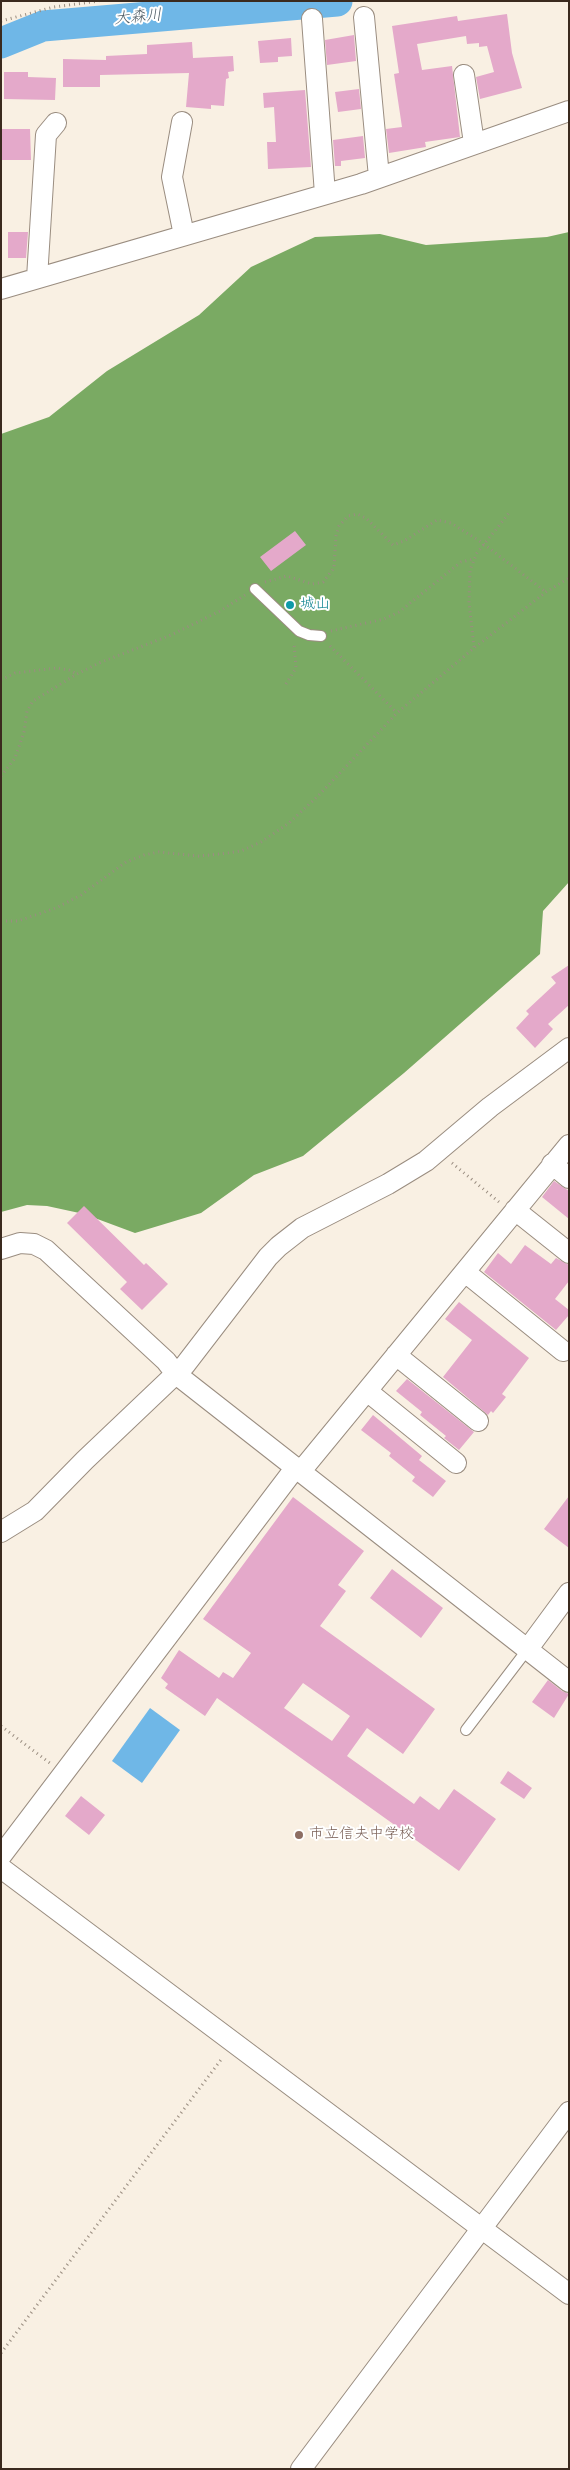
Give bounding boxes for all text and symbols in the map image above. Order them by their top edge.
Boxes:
water label: 大森川 [113,6,163,30]
place label: 城山 [300,596,330,614]
marker: 城山 [284,599,296,611]
place label: 市立信夫中学校 [309,1826,414,1844]
marker: 市立信夫中学校 [293,1829,305,1841]

